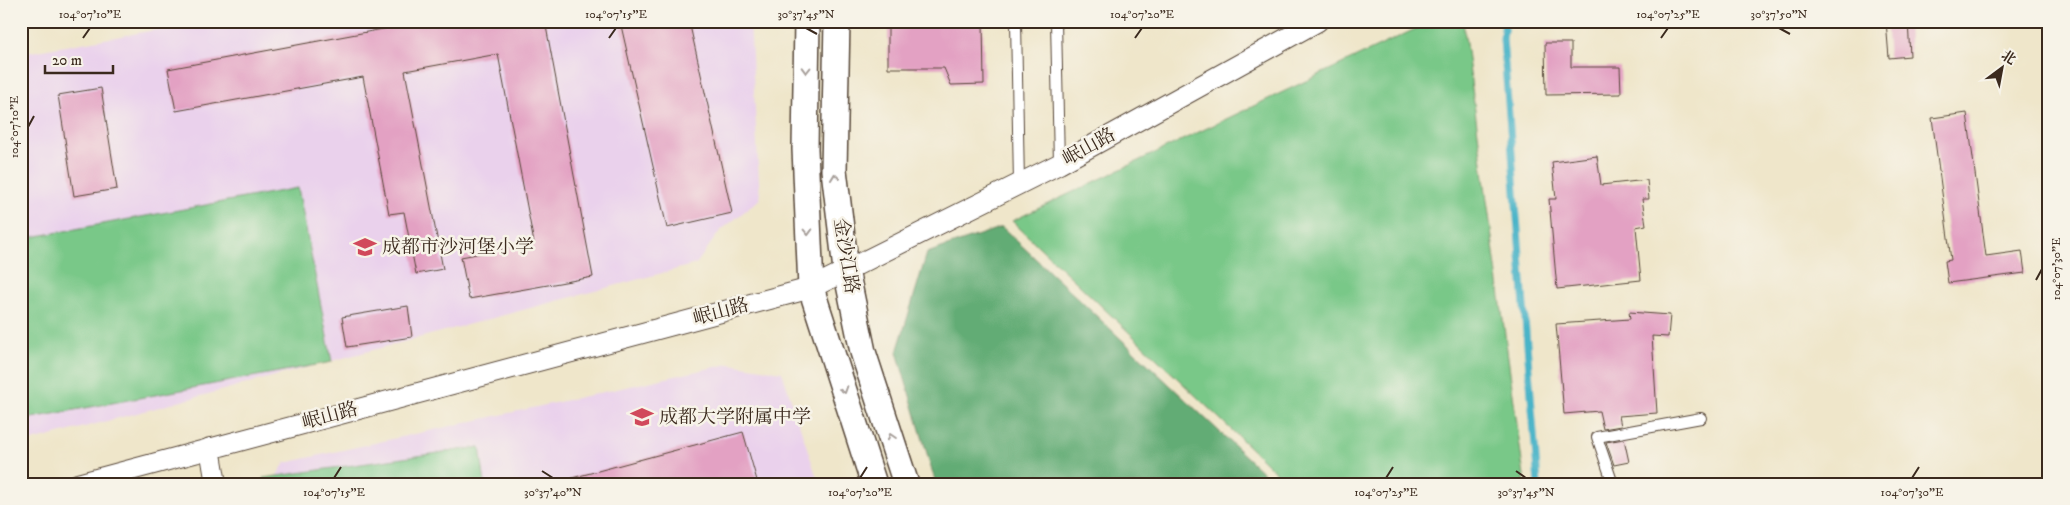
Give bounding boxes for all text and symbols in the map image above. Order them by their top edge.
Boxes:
text: 104°07'10"E [59,7,122,22]
text: 104°07'15"E [585,7,648,22]
text: 30°37'45"N [777,7,835,22]
text: 104°07'20"E [1110,7,1175,22]
text: 104°07'25"E [1636,7,1700,22]
text: 30°37'50"N [1751,7,1808,22]
scale bar [45,42,112,74]
north arrow [1978,42,2028,92]
text: 北 [1998,46,2019,69]
text: 20 m [52,51,82,70]
one-way arrow [801,66,811,74]
text: 104°07'10"E [7,95,22,158]
street label: 岷山路 [1058,123,1120,171]
one-way arrow [830,172,841,180]
street label: 金沙江路 [829,217,863,295]
one-way arrow [803,229,814,237]
school or university icon: 成都市沙河堡小学 [352,234,378,260]
place label: 成都市沙河堡小学 [382,236,534,259]
text: 104°07'30"E [2049,237,2064,300]
street label: 岷山路 [690,294,752,330]
one-way arrow [838,385,848,393]
street label: 岷山路 [299,398,361,434]
school or university icon: 成都大学附属中学 [629,404,655,430]
place label: 成都大学附属中学 [659,406,811,429]
one-way arrow [886,434,896,442]
text: 104°07'15"E [303,485,366,500]
text: 30°37'40"N [524,485,582,500]
text: 104°07'20"E [828,485,893,500]
text: 104°07'25"E [1354,485,1418,500]
text: 30°37'45"N [1497,485,1555,500]
text: 104°07'30"E [1881,485,1944,500]

